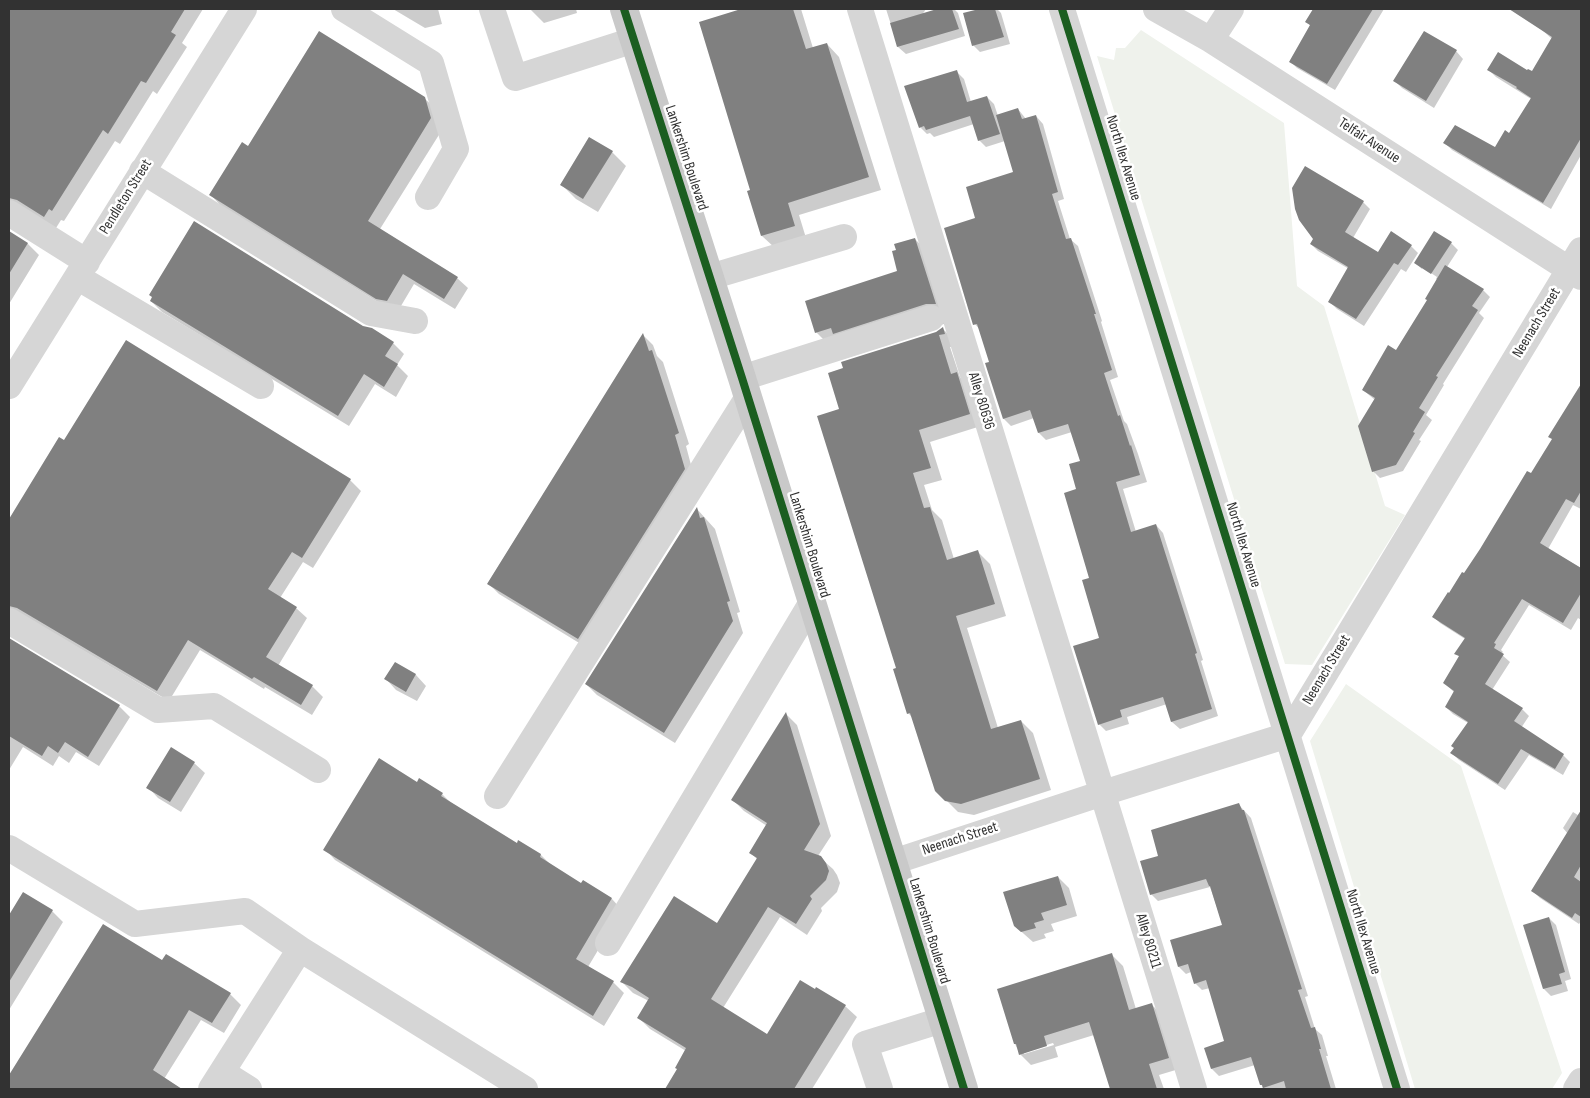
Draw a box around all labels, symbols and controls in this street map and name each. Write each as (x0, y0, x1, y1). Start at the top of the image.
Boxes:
street label: Lankershim Boulevard (661, 103, 711, 213)
street label: North Ilex Avenue (1102, 113, 1144, 203)
street label: Telfair Avenue (1335, 114, 1403, 168)
street label: Pendleton Street (96, 156, 156, 238)
street label: Neenach Street (1509, 285, 1565, 361)
street label: Alley 80636 (964, 370, 998, 432)
street label: Lankershim Boulevard (784, 490, 834, 600)
street label: North Ilex Avenue (1222, 500, 1264, 590)
street label: Neenach Street (1299, 632, 1355, 708)
street label: Neenach Street (920, 818, 1000, 860)
street label: Lankershim Boulevard (904, 876, 954, 986)
street label: North Ilex Avenue (1342, 887, 1384, 977)
street label: Alley 80211 (1131, 911, 1165, 971)

